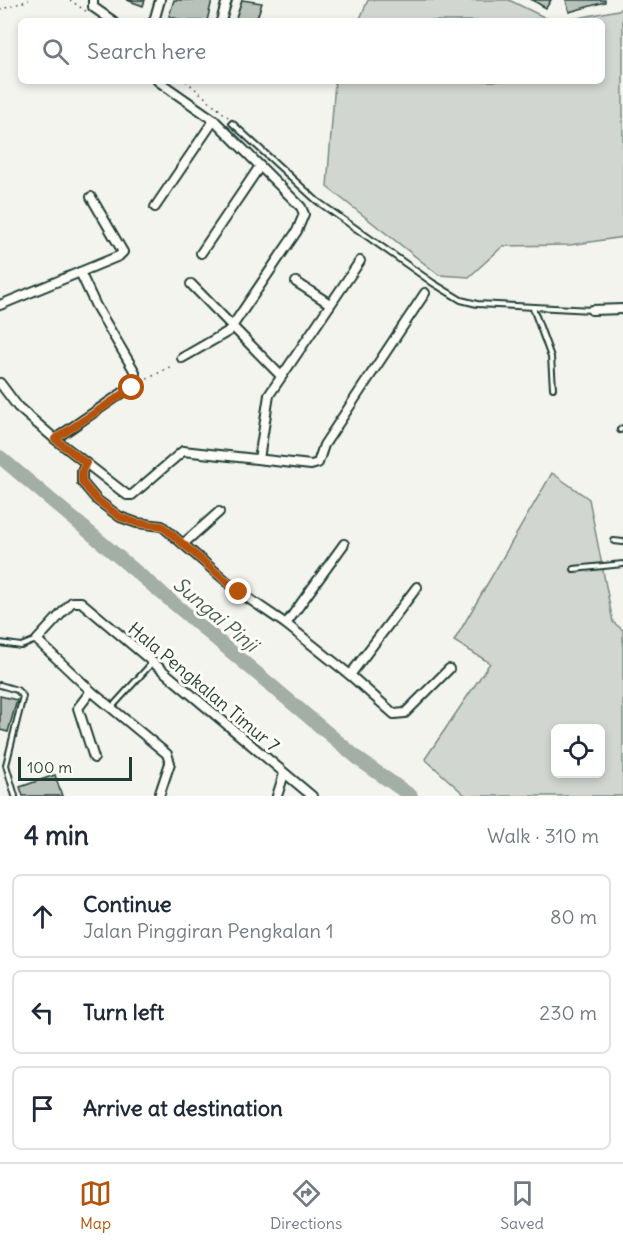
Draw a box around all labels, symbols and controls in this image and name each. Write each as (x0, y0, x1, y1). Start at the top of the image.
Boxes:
search box (18, 18, 605, 84)
icon: search (39, 35, 72, 68)
text: Search here (87, 37, 206, 65)
route start (118, 374, 144, 400)
water label: Sungai Pinji (168, 571, 265, 658)
route end (225, 578, 251, 604)
street label: Hala Pengkalan Timur 7 (124, 617, 285, 757)
map controls (551, 724, 605, 778)
button: locate (551, 724, 605, 778)
scale bar (18, 754, 132, 782)
text: 100 m (27, 757, 72, 777)
text: 4 min (24, 819, 89, 852)
text: Walk · 310 m (487, 823, 599, 848)
text: Continue (83, 890, 172, 918)
icon: ahead (26, 900, 59, 933)
text: 80 m (550, 904, 597, 929)
text: Jalan Pinggiran Pengkalan 1 (83, 918, 334, 943)
icon: left (26, 996, 59, 1029)
text: Turn left (83, 998, 164, 1026)
text: 230 m (539, 1000, 597, 1025)
icon: arrive (26, 1092, 59, 1125)
text: Arrive at destination (83, 1094, 283, 1122)
tab: Map (79, 1177, 112, 1233)
tab: Directions (270, 1177, 342, 1233)
tab: Saved (500, 1177, 544, 1233)

